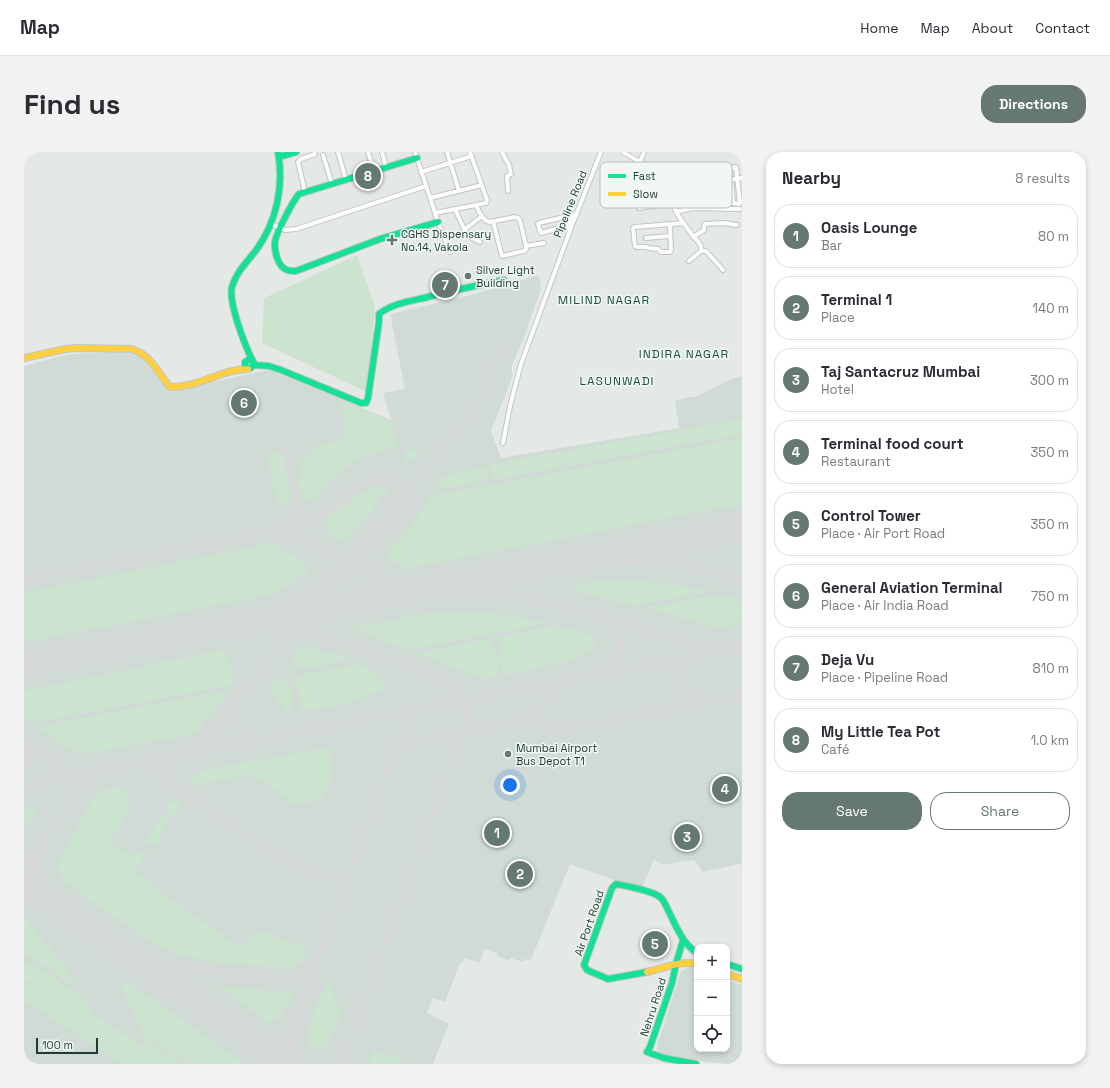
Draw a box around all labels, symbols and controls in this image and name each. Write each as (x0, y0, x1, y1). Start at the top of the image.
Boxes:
text: Map (20, 15, 60, 40)
text: Home (860, 19, 898, 37)
text: Map (920, 19, 950, 37)
text: About (972, 19, 1013, 37)
text: Contact (1035, 19, 1090, 37)
button: Directions (981, 85, 1086, 123)
text: Find us (24, 86, 121, 122)
pin: 8 (355, 161, 381, 191)
legend (600, 162, 732, 208)
text: Nearby (782, 167, 841, 189)
street label: Pipeline Road (550, 168, 590, 240)
text: Fast (633, 169, 656, 183)
text: 8 results (1015, 170, 1070, 187)
text: Slow (633, 187, 658, 201)
text: Oasis Lounge (821, 218, 917, 237)
place label: CGHS Dispensary No.14, Vakola (401, 227, 491, 254)
text: 1 (793, 228, 799, 245)
text: 80 m (1038, 228, 1069, 245)
marker: CGHS Dispensary No.14, Vakola (386, 234, 398, 246)
text: Bar (821, 237, 842, 254)
place label: Silver Light Building (476, 263, 535, 290)
pin: 7 (432, 270, 458, 300)
marker: Silver Light Building (463, 271, 473, 281)
text: Terminal 1 (821, 290, 892, 309)
district label: MILIND NAGAR (558, 292, 650, 308)
text: 2 (792, 300, 800, 317)
text: 140 m (1033, 300, 1069, 317)
text: Place (821, 309, 855, 326)
district label: INDIRA NAGAR (639, 346, 729, 362)
text: Taj Santacruz Mumbai (821, 362, 980, 381)
text: 3 (792, 372, 800, 389)
text: 300 m (1030, 372, 1069, 389)
district label: LASUNWADI (579, 373, 655, 389)
text: Hotel (821, 381, 854, 398)
pin: 6 (231, 388, 257, 418)
text: Terminal food court (821, 434, 964, 453)
text: 4 (792, 444, 800, 461)
text: 350 m (1031, 444, 1069, 461)
text: Restaurant (821, 453, 891, 470)
text: Control Tower (821, 506, 921, 525)
text: 5 (792, 516, 800, 533)
text: 350 m (1031, 516, 1069, 533)
text: Place · Air Port Road (821, 525, 945, 542)
text: General Aviation Terminal (821, 578, 1003, 597)
text: 6 (792, 588, 800, 605)
text: 750 m (1031, 588, 1069, 605)
text: Place · Air India Road (821, 597, 949, 614)
text: Deja Vu (821, 650, 874, 669)
text: 7 (792, 660, 800, 677)
text: 810 m (1033, 660, 1069, 677)
text: Place · Pipeline Road (821, 669, 948, 686)
text: My Little Tea Pot (821, 722, 940, 741)
text: 8 (792, 732, 800, 749)
text: 1.0 km (1031, 732, 1069, 749)
place label: Mumbai Airport Bus Depot T1 (516, 741, 597, 768)
text: Café (821, 741, 850, 758)
marker: Mumbai Airport Bus Depot T1 (503, 749, 513, 759)
pin: 4 (712, 774, 738, 804)
your location (500, 775, 520, 795)
button: Save (782, 792, 922, 830)
button: Share (930, 792, 1070, 830)
pin: 1 (484, 818, 510, 848)
pin: 3 (674, 822, 700, 852)
pin: 2 (507, 859, 533, 889)
street label: Air Port Road (571, 888, 607, 958)
pin: 5 (642, 929, 668, 959)
map controls (694, 944, 730, 1052)
button: + (694, 944, 730, 980)
street label: Nehru Road (637, 976, 669, 1038)
button: − (694, 980, 730, 1016)
button: locate (694, 1016, 730, 1052)
scale bar (36, 1036, 98, 1055)
text: 100 m (42, 1038, 73, 1052)

